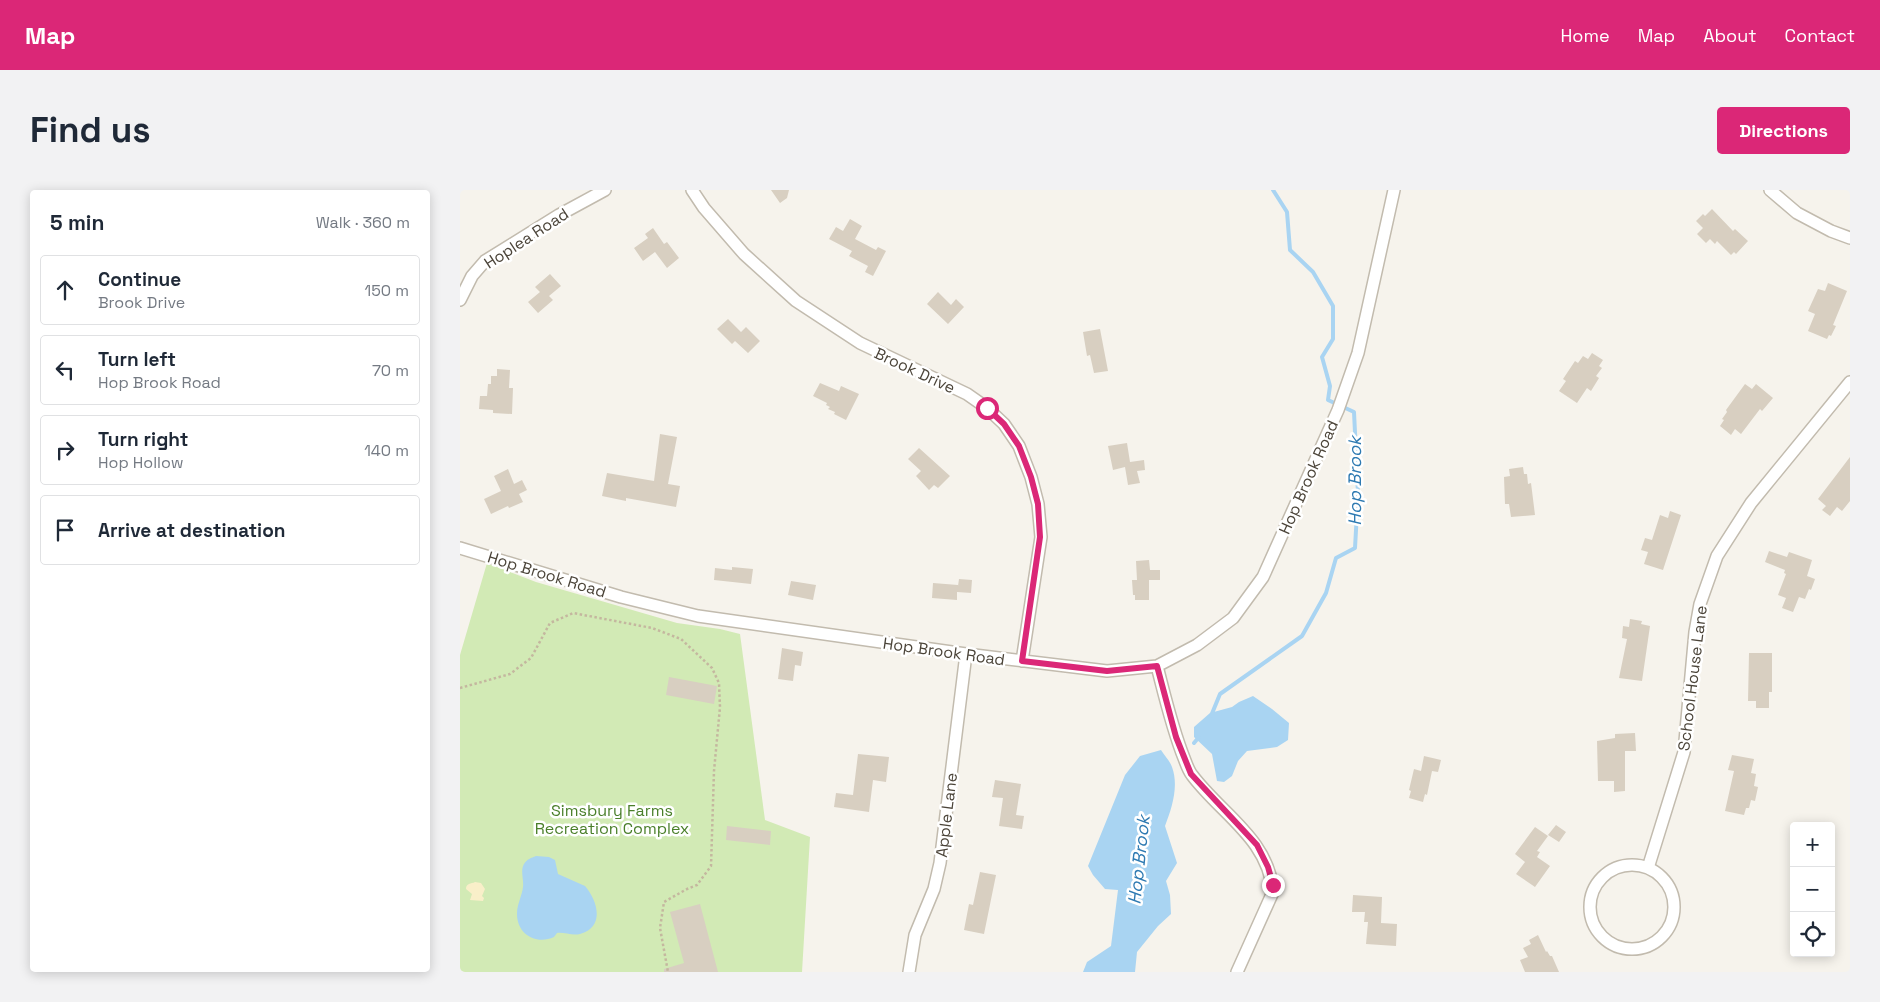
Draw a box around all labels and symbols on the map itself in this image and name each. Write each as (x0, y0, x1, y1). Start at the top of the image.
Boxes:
street label: Hoplea Road (480, 203, 573, 274)
street label: Brook Drive (871, 343, 959, 398)
route start (976, 397, 999, 420)
street label: Hop Brook Road (1274, 417, 1343, 538)
water label: Hop Brook (1343, 434, 1366, 526)
street label: Hop Brook Road (485, 546, 609, 602)
street label: School House Lane (1673, 604, 1712, 752)
street label: Hop Brook Road (882, 633, 1006, 670)
street label: Apple Lane (931, 771, 962, 859)
park label: Simsbury Farms Recreation Complex (535, 800, 689, 839)
water label: Hop Brook (1122, 812, 1155, 906)
route end (1262, 874, 1285, 897)

